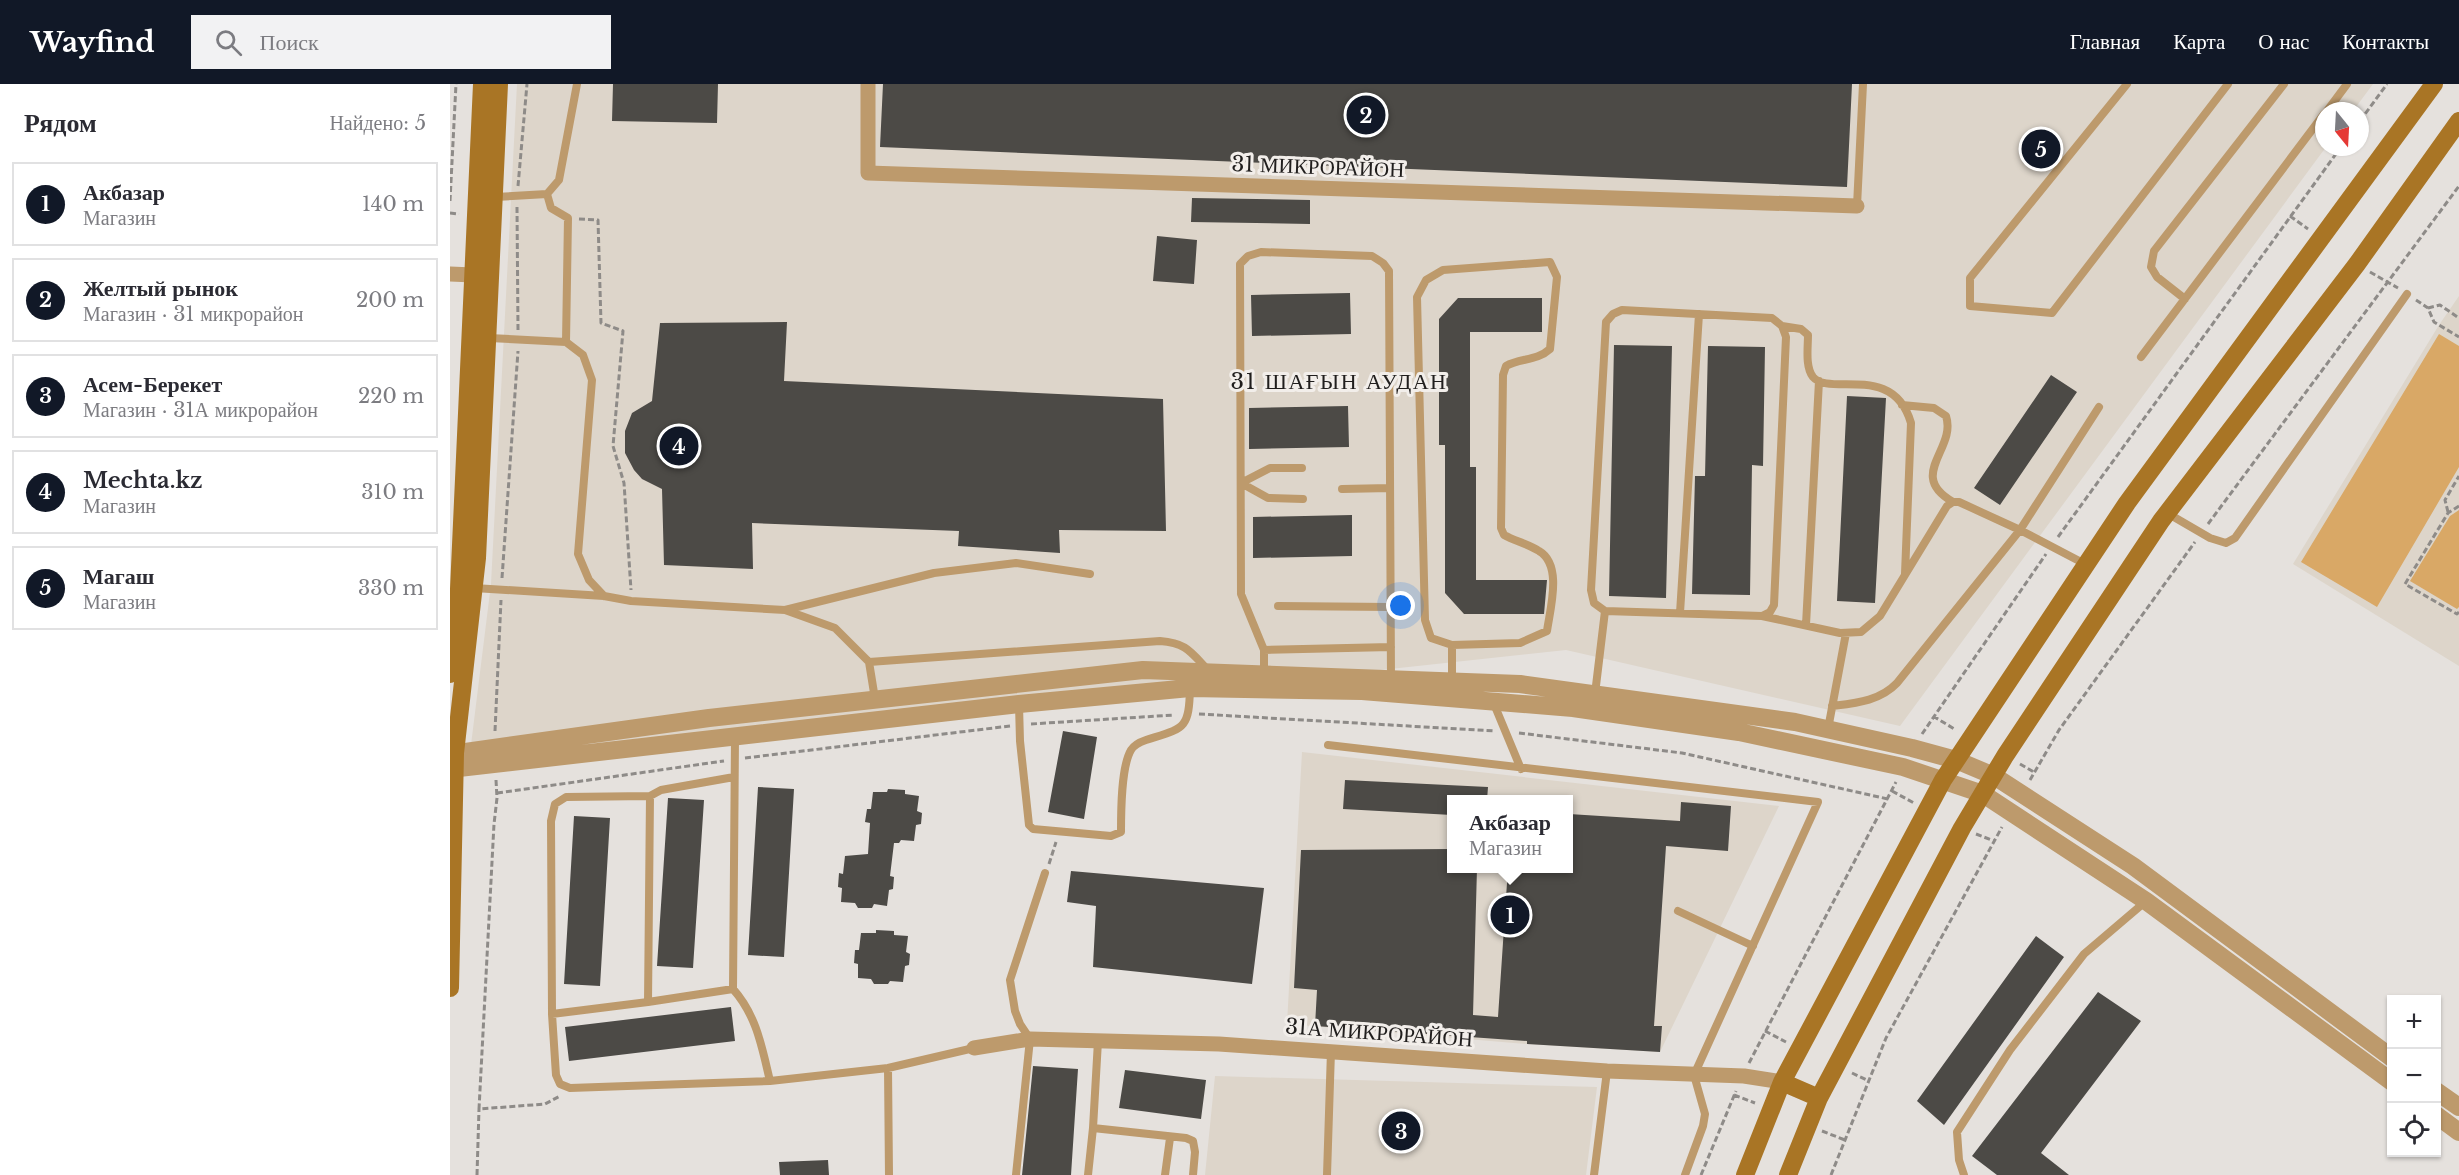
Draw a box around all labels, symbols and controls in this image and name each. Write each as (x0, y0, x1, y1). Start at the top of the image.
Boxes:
search box (191, 15, 611, 69)
text: Wayfind (30, 25, 155, 60)
icon: search (212, 26, 245, 59)
text: Поиск (260, 29, 319, 56)
text: Главная (2070, 29, 2140, 55)
text: Карта (2173, 29, 2225, 55)
text: О нас (2258, 29, 2309, 55)
text: Контакты (2342, 29, 2429, 55)
pin: 2 (1346, 93, 1386, 138)
north arrow (2315, 102, 2369, 156)
text: Рядом (24, 107, 97, 139)
text: Найдено: 5 (329, 111, 426, 135)
pin: 5 (2022, 126, 2060, 172)
street label: 31 МИКРОРАЙОН (1231, 151, 1405, 183)
text: Акбазар (83, 179, 165, 206)
text: 1 (41, 192, 50, 216)
text: 140 m (362, 192, 424, 216)
text: Магазин (83, 206, 156, 230)
text: Желтый рынок (83, 275, 238, 302)
text: 2 (39, 288, 52, 312)
text: 200 m (356, 288, 424, 312)
text: Магазин · 31 микрорайон (83, 302, 304, 326)
district label: 31 ШАҒЫН АУДАН (1231, 368, 1447, 395)
text: Асем-Берекет (83, 371, 222, 398)
text: 3 (39, 384, 52, 408)
text: 220 m (358, 384, 424, 408)
text: Магазин · 31А микрорайон (83, 398, 318, 422)
pin: 4 (660, 424, 698, 469)
text: Mechta.kz (83, 467, 203, 494)
text: 4 (39, 480, 52, 504)
text: 310 m (361, 480, 424, 504)
text: Магазин (83, 494, 156, 518)
text: Магаш (83, 563, 154, 590)
text: 5 (40, 576, 51, 600)
text: 330 m (358, 576, 424, 600)
text: Магазин (83, 590, 156, 614)
your location (1386, 591, 1415, 620)
popup (1447, 795, 1573, 873)
text: Акбазар (1469, 809, 1551, 836)
text: Магазин (1469, 836, 1542, 860)
pin: 1 (1490, 892, 1530, 938)
map controls (2387, 995, 2441, 1157)
button: + (2387, 995, 2441, 1049)
street label: 31А МИКРОРАЙОН (1284, 1013, 1474, 1053)
button: − (2387, 1049, 2441, 1103)
button: locate (2387, 1103, 2441, 1157)
pin: 3 (1382, 1108, 1420, 1154)

